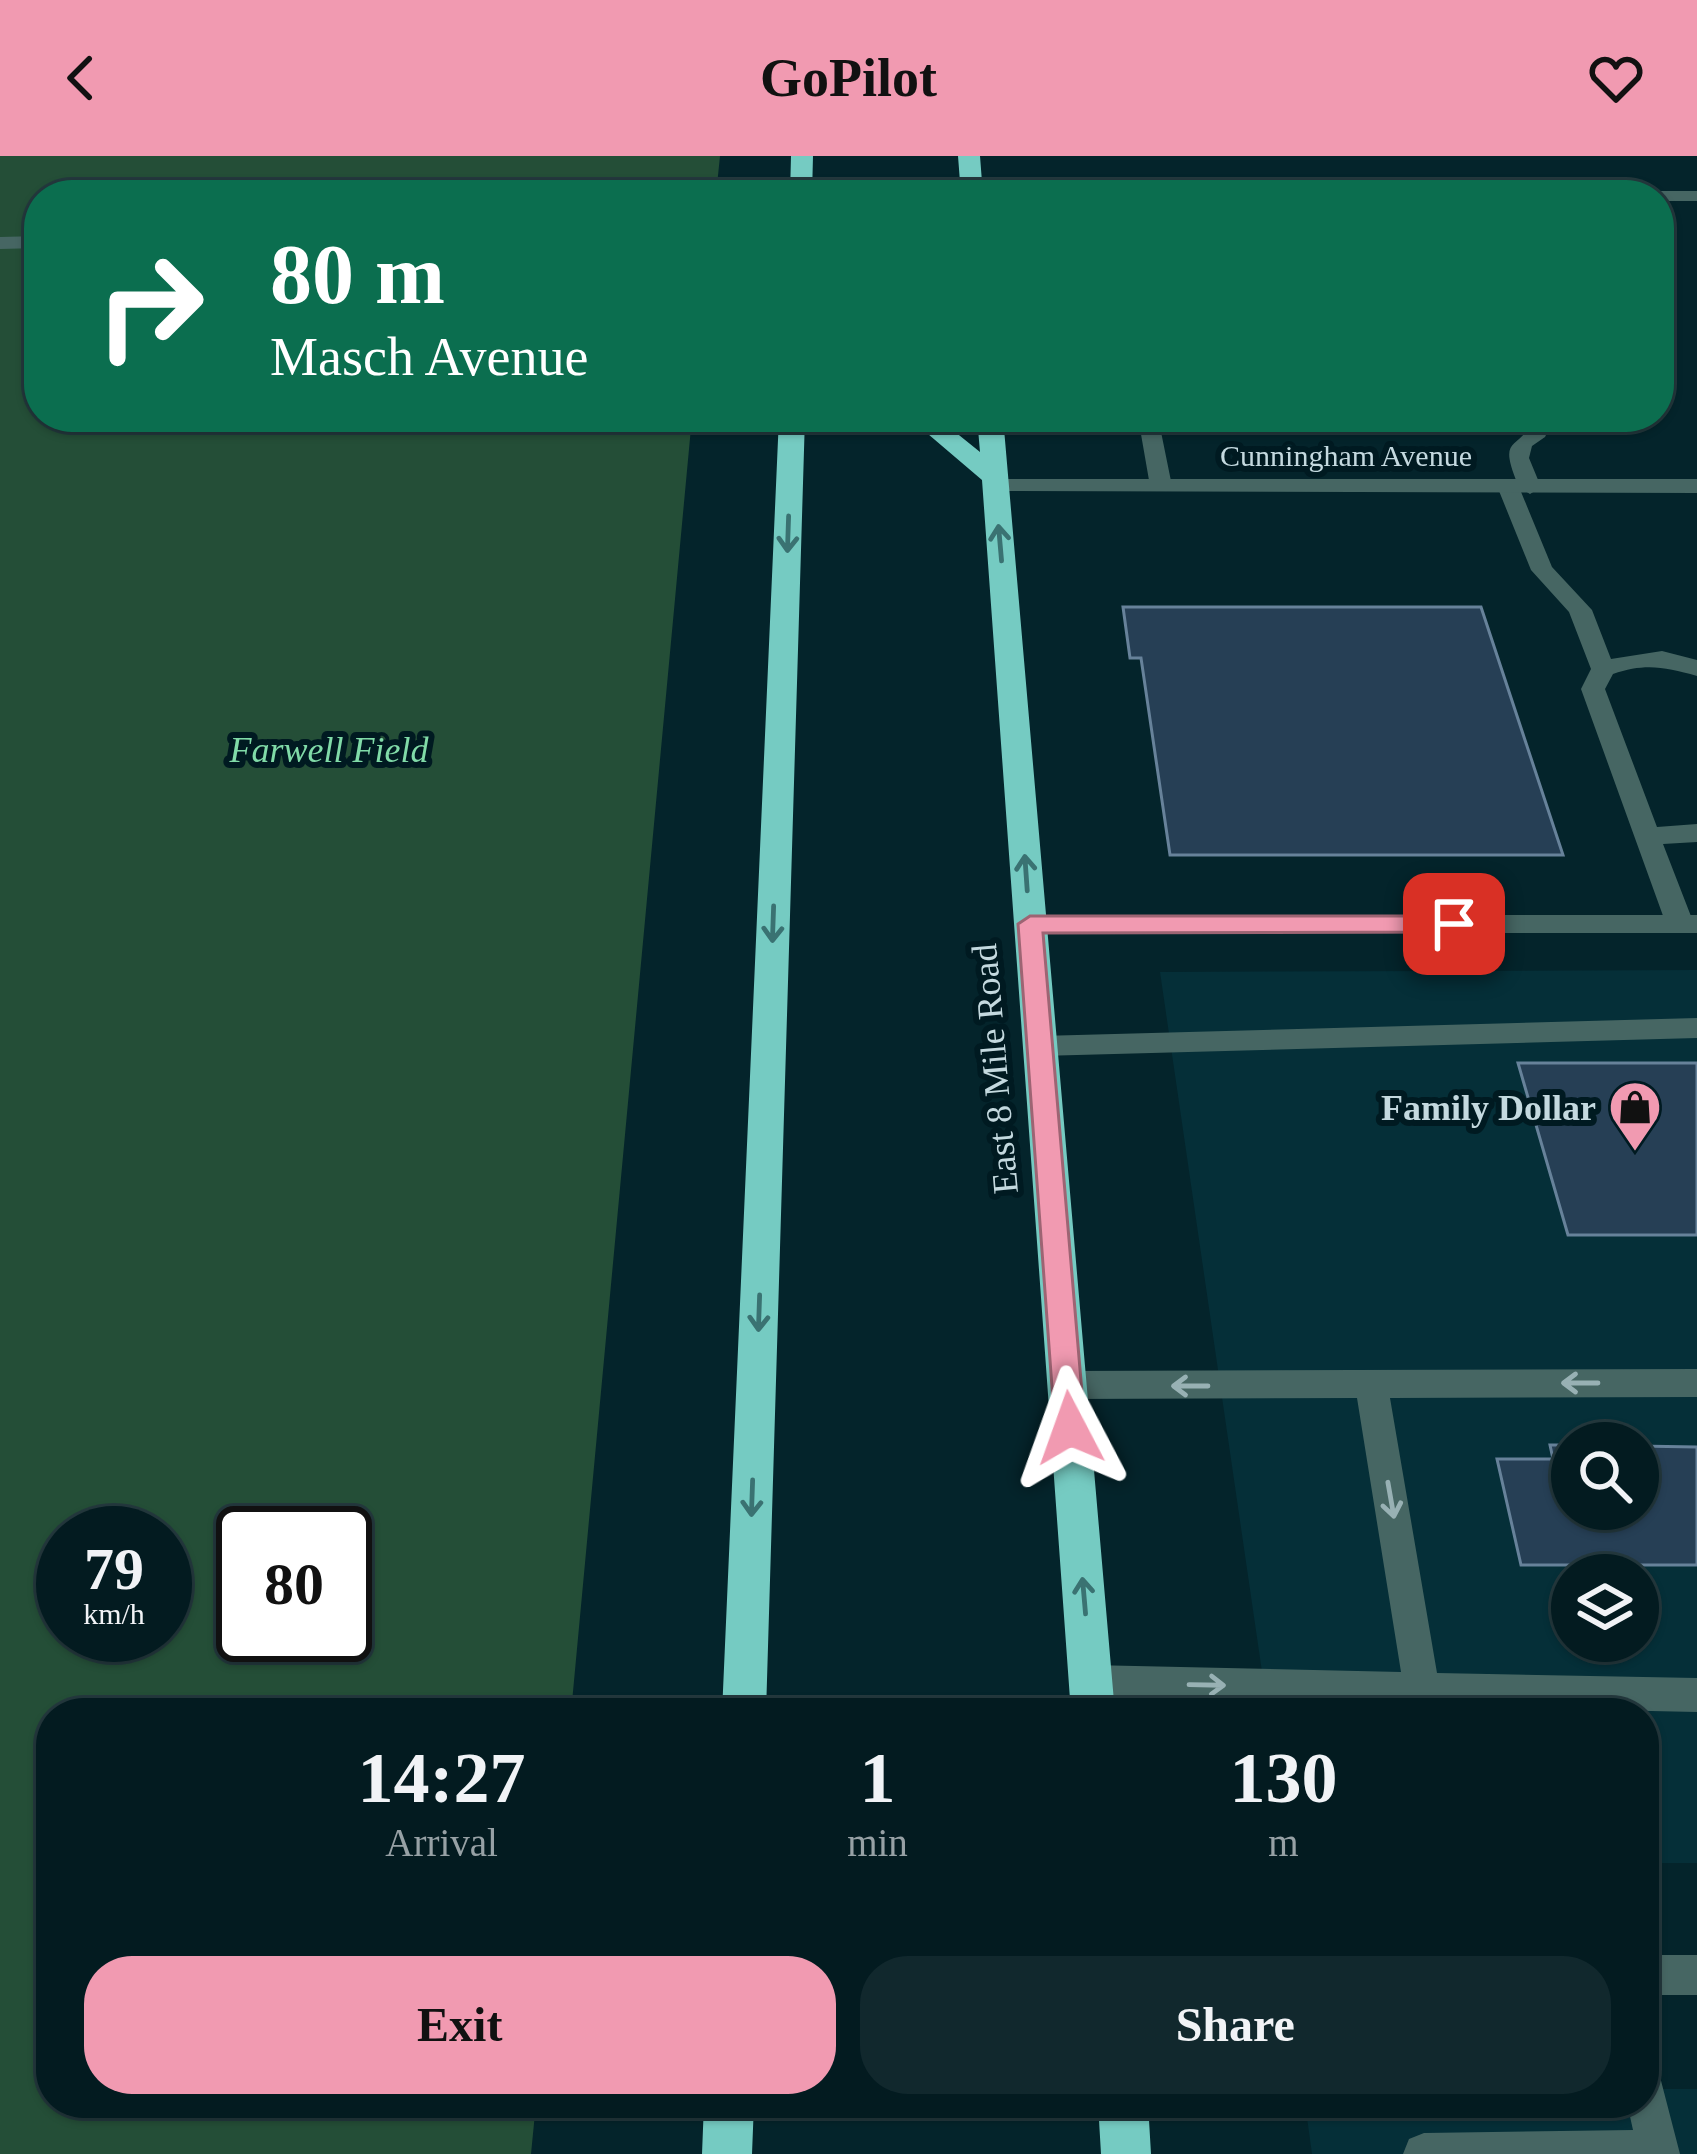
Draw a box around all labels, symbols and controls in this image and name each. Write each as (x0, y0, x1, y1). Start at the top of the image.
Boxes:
icon: back (48, 45, 114, 111)
icon: heart (1583, 45, 1649, 111)
text: GoPilot (760, 48, 937, 108)
icon: right (72, 228, 228, 384)
text: 80 m (270, 228, 445, 321)
text: Masch Avenue (270, 327, 588, 387)
street label: Cunningham Avenue (1220, 439, 1472, 472)
one-way arrow (776, 514, 799, 553)
one-way arrow (989, 524, 1012, 563)
park label: Farwell Field (229, 730, 429, 770)
one-way arrow (1014, 854, 1037, 893)
pin (1403, 873, 1505, 975)
icon: arrive (1421, 891, 1487, 957)
one-way arrow (762, 904, 785, 943)
street label: East 8 Mile Road (964, 942, 1026, 1196)
shop icon: Family Dollar (1607, 1079, 1663, 1153)
place label: Family Dollar (1381, 1088, 1596, 1128)
one-way arrow (747, 1293, 770, 1332)
position arrow (1007, 1365, 1133, 1491)
one-way arrow (1561, 1372, 1600, 1394)
one-way arrow (1171, 1375, 1210, 1397)
map controls (1551, 1422, 1659, 1662)
button: search (1551, 1422, 1659, 1530)
one-way arrow (740, 1478, 763, 1517)
one-way arrow (1380, 1480, 1403, 1519)
speed limit sign: 80 (216, 1506, 372, 1662)
text: 79 (84, 1536, 144, 1602)
button: layers (1551, 1554, 1659, 1662)
one-way arrow (1072, 1577, 1095, 1616)
text: km/h (83, 1597, 145, 1630)
one-way arrow (1187, 1673, 1226, 1696)
text: 14:27 (358, 1738, 526, 1818)
text: 1 (859, 1738, 895, 1818)
text: 130 (1229, 1738, 1337, 1818)
text: Arrival (385, 1821, 498, 1864)
text: min (847, 1821, 908, 1864)
text: m (1268, 1821, 1299, 1864)
button: Exit (84, 1956, 836, 2094)
button: Share (860, 1956, 1611, 2094)

